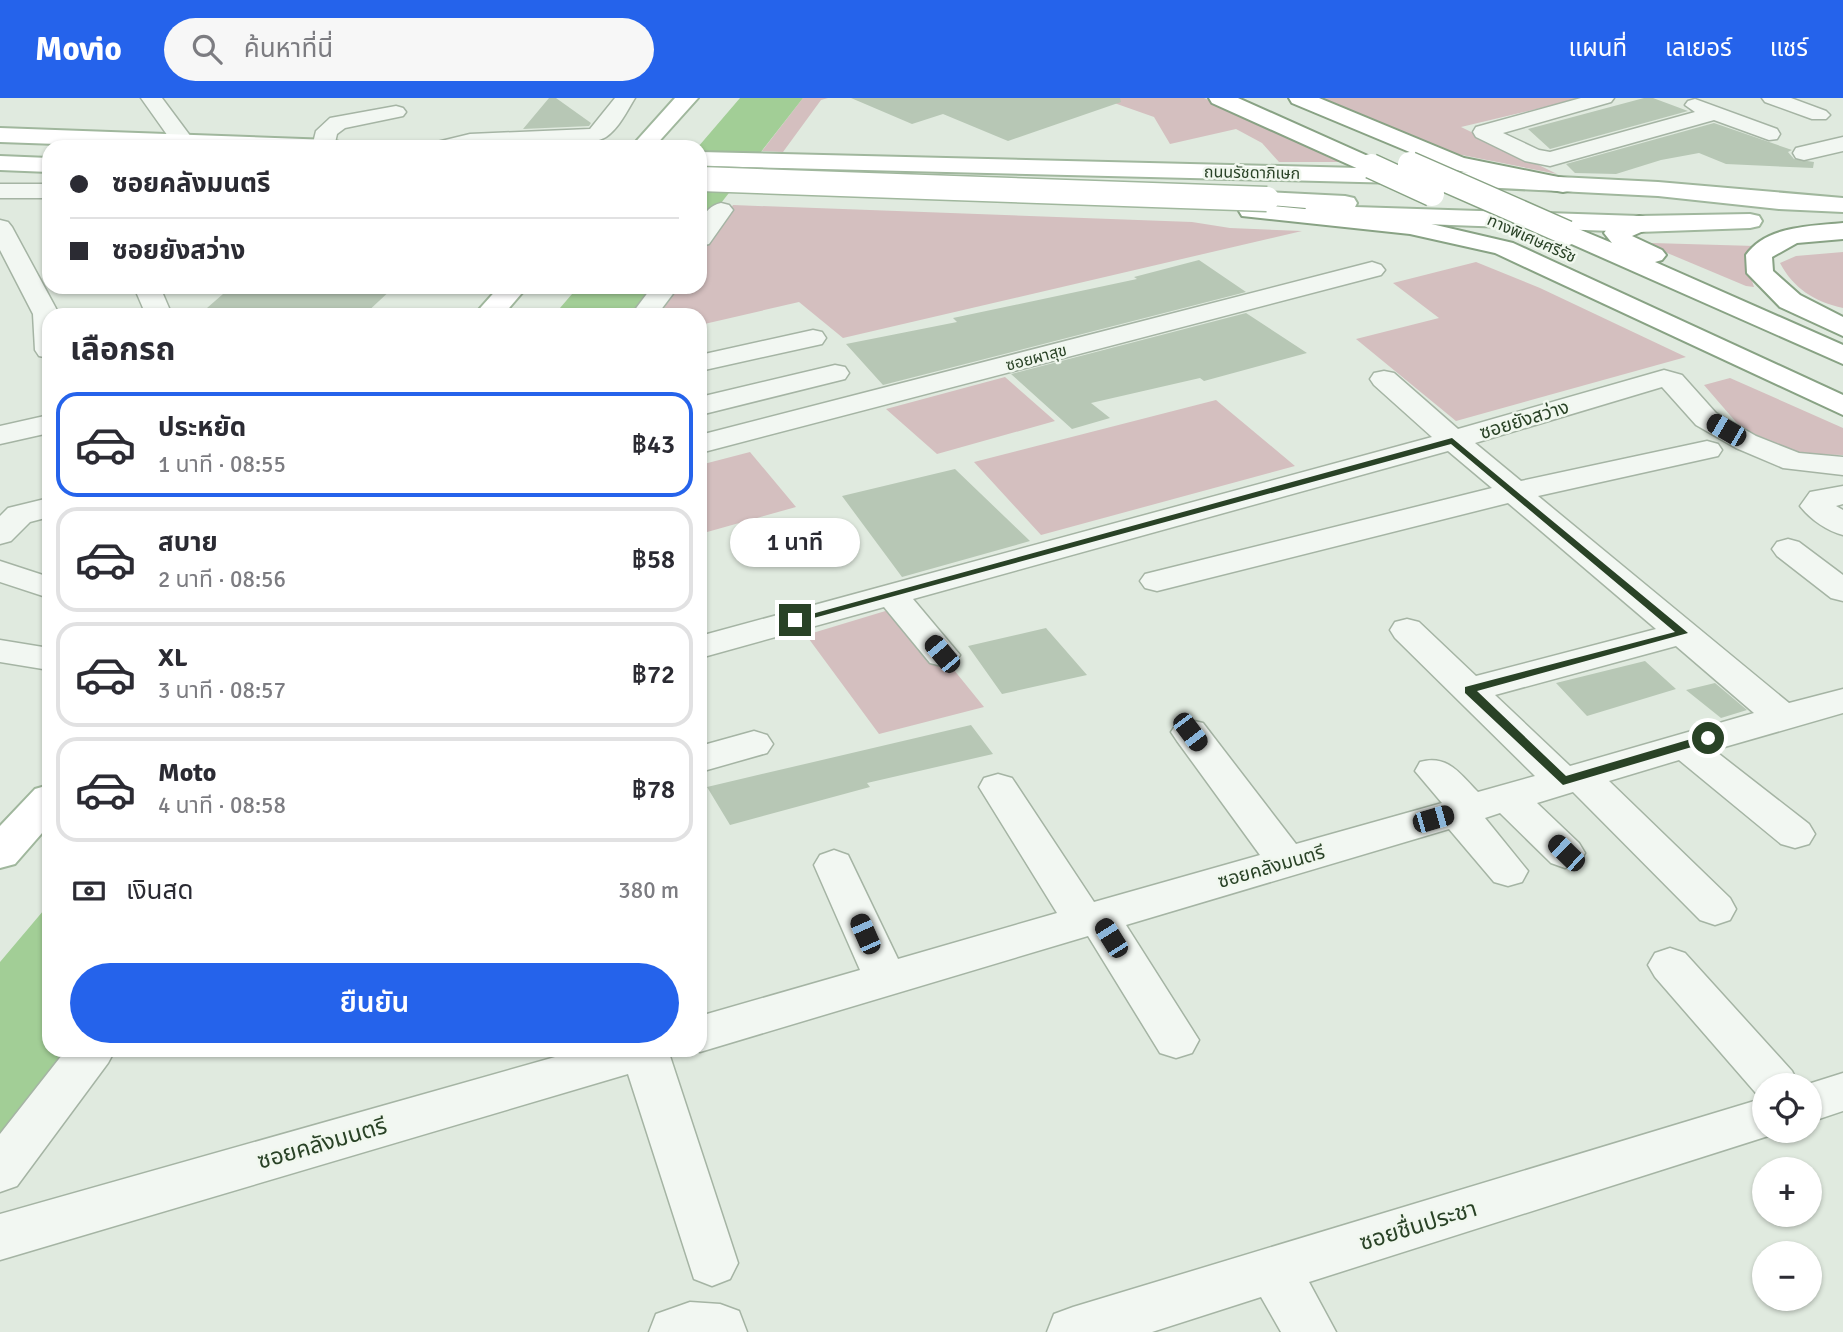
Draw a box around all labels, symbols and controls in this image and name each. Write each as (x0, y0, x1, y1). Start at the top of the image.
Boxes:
search box (164, 18, 654, 81)
text: Movio (35, 29, 122, 70)
icon: search (188, 30, 226, 68)
text: ค้นหาที่นี่ (244, 33, 333, 65)
text: แผนที่ (1569, 33, 1627, 63)
text: เลเยอร์ (1665, 33, 1732, 63)
text: แชร์ (1770, 33, 1808, 63)
street label: ถนนรัชดาภิเษก (1204, 162, 1300, 184)
text: ซอยคลังมนตรี (112, 168, 271, 200)
street label: ทางพิเศษศรีรัช (1484, 210, 1579, 267)
text: ซอยยังสว่าง (112, 235, 245, 267)
text: เลือกรถ (70, 330, 175, 369)
street label: ซอยผาสุข (1004, 340, 1069, 376)
street label: ซอยยังสว่าง (1477, 395, 1572, 445)
car (1703, 410, 1750, 450)
text: ประหยัด (158, 412, 246, 444)
icon: car (74, 413, 137, 476)
text: ฿43 (632, 429, 675, 461)
text: 1 นาที · 08:55 (158, 450, 286, 479)
callout: 1 นาที (730, 518, 860, 568)
text: สบาย (158, 527, 218, 559)
icon: car (74, 528, 137, 591)
text: 1 นาที (767, 528, 823, 557)
text: ฿58 (632, 544, 675, 576)
text: 2 นาที · 08:56 (158, 565, 286, 594)
route end (779, 604, 811, 636)
car (921, 631, 964, 677)
text: XL (158, 642, 188, 674)
icon: car (74, 643, 137, 706)
text: ฿72 (632, 659, 675, 691)
text: 3 นาที · 08:57 (158, 676, 286, 705)
car (1169, 709, 1212, 755)
route start (1692, 722, 1724, 754)
text: Moto (158, 757, 216, 789)
icon: car (74, 758, 137, 821)
text: ฿78 (632, 774, 675, 806)
text: 4 นาที · 08:58 (158, 791, 286, 820)
car (1410, 803, 1457, 835)
car (1544, 831, 1589, 875)
street label: ซอยคลังมนตรี (1215, 840, 1328, 894)
icon: cash (70, 872, 108, 910)
text: เงินสด (126, 875, 193, 907)
text: 380 m (618, 876, 679, 905)
car (847, 911, 884, 957)
car (1091, 915, 1132, 961)
button: ยืนยัน (70, 963, 679, 1043)
map controls (1752, 1073, 1822, 1311)
button: locate (1752, 1073, 1822, 1143)
street label: ซอยคลังมนตรี (254, 1111, 390, 1176)
button: + (1752, 1157, 1822, 1227)
street label: ซอยชื่นประชา (1355, 1192, 1480, 1257)
button: − (1752, 1241, 1822, 1311)

